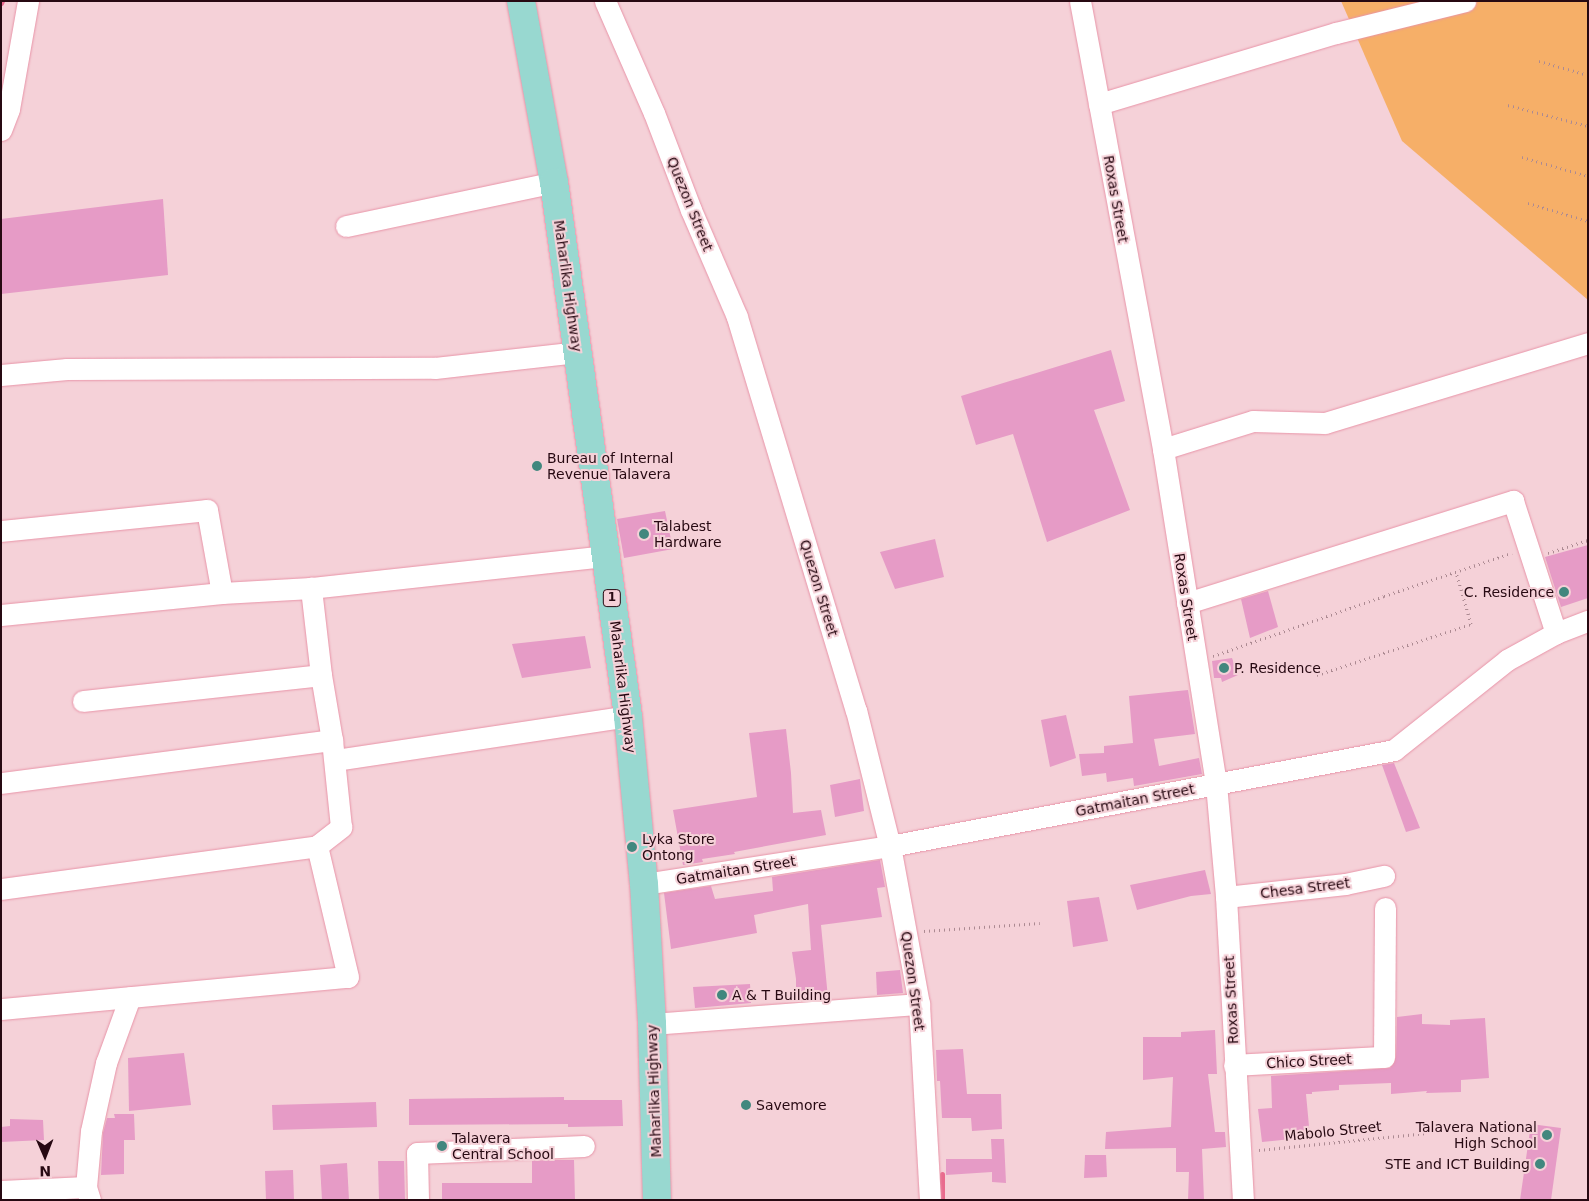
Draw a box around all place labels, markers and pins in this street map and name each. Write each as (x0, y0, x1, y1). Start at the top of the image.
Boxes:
place label: Bureau of Internal Revenue Talavera (547, 450, 673, 482)
marker: Bureau of Internal Revenue Talavera (531, 460, 543, 472)
place label: Talabest Hardware (654, 518, 722, 550)
marker: Talabest Hardware (638, 528, 650, 540)
place label: C. Residence (1464, 584, 1554, 600)
marker: C. Residence (1558, 586, 1570, 598)
place label: P. Residence (1234, 660, 1321, 676)
marker: P. Residence (1218, 662, 1230, 674)
place label: Lyka Store Ontong (642, 831, 715, 864)
marker: Lyka Store Ontong (626, 841, 638, 853)
place label: A & T Building (732, 987, 831, 1003)
marker: A & T Building (716, 989, 728, 1001)
place label: Savemore (756, 1097, 827, 1113)
marker: Savemore (740, 1099, 752, 1111)
place label: Talavera National High School (1416, 1119, 1537, 1152)
marker: Talavera National High School (1541, 1129, 1553, 1141)
place label: Talavera Central School (452, 1130, 554, 1162)
marker: Talavera Central School (436, 1140, 448, 1152)
place label: STE and ICT Building (1385, 1156, 1530, 1172)
marker: STE and ICT Building (1534, 1158, 1546, 1170)

